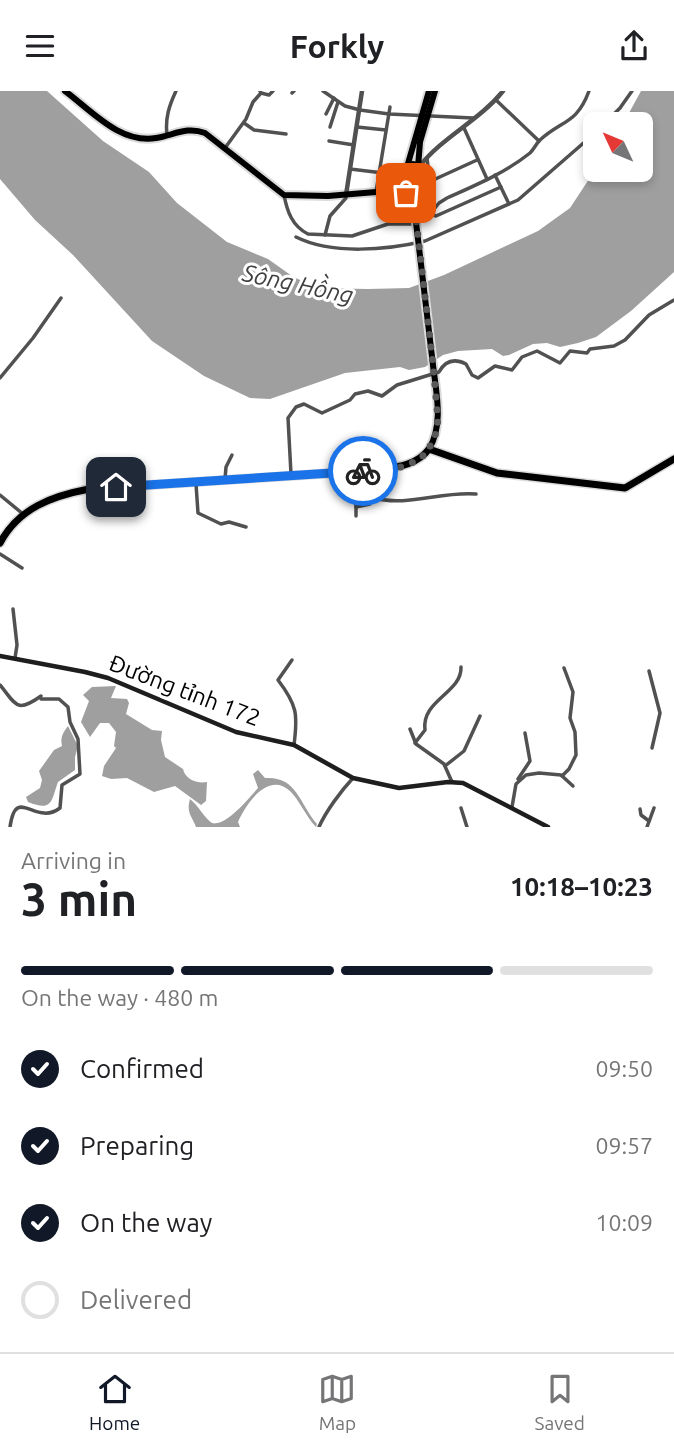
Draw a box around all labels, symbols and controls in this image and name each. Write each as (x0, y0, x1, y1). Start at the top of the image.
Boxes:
icon: menu (21, 27, 59, 65)
icon: share (615, 27, 653, 65)
text: Forkly (290, 28, 384, 64)
north arrow (583, 112, 653, 182)
map controls (583, 112, 653, 182)
pin (376, 163, 436, 223)
icon: bag (387, 174, 425, 212)
water label: Sông Hồng (239, 255, 357, 309)
courier (328, 436, 398, 506)
icon: bike (344, 452, 382, 490)
pin (86, 457, 146, 517)
icon: home (97, 468, 135, 506)
street label: Đường tỉnh 172 (106, 650, 264, 730)
text: Arriving in (21, 848, 126, 873)
text: 10:18–10:23 (510, 872, 653, 901)
text: 3 min (21, 873, 137, 925)
text: On the way · 480 m (21, 985, 218, 1010)
icon: check (21, 1050, 59, 1088)
text: Confirmed (80, 1054, 204, 1083)
text: 09:50 (595, 1056, 653, 1081)
icon: check (21, 1127, 59, 1165)
text: Preparing (80, 1131, 194, 1160)
text: 09:57 (595, 1133, 653, 1158)
icon: check (21, 1204, 59, 1242)
text: On the way (80, 1208, 212, 1237)
text: 10:09 (595, 1210, 653, 1235)
text: Delivered (80, 1285, 192, 1314)
tab: Home (89, 1370, 140, 1434)
tab: Map (318, 1370, 356, 1434)
tab: Saved (534, 1370, 585, 1434)

